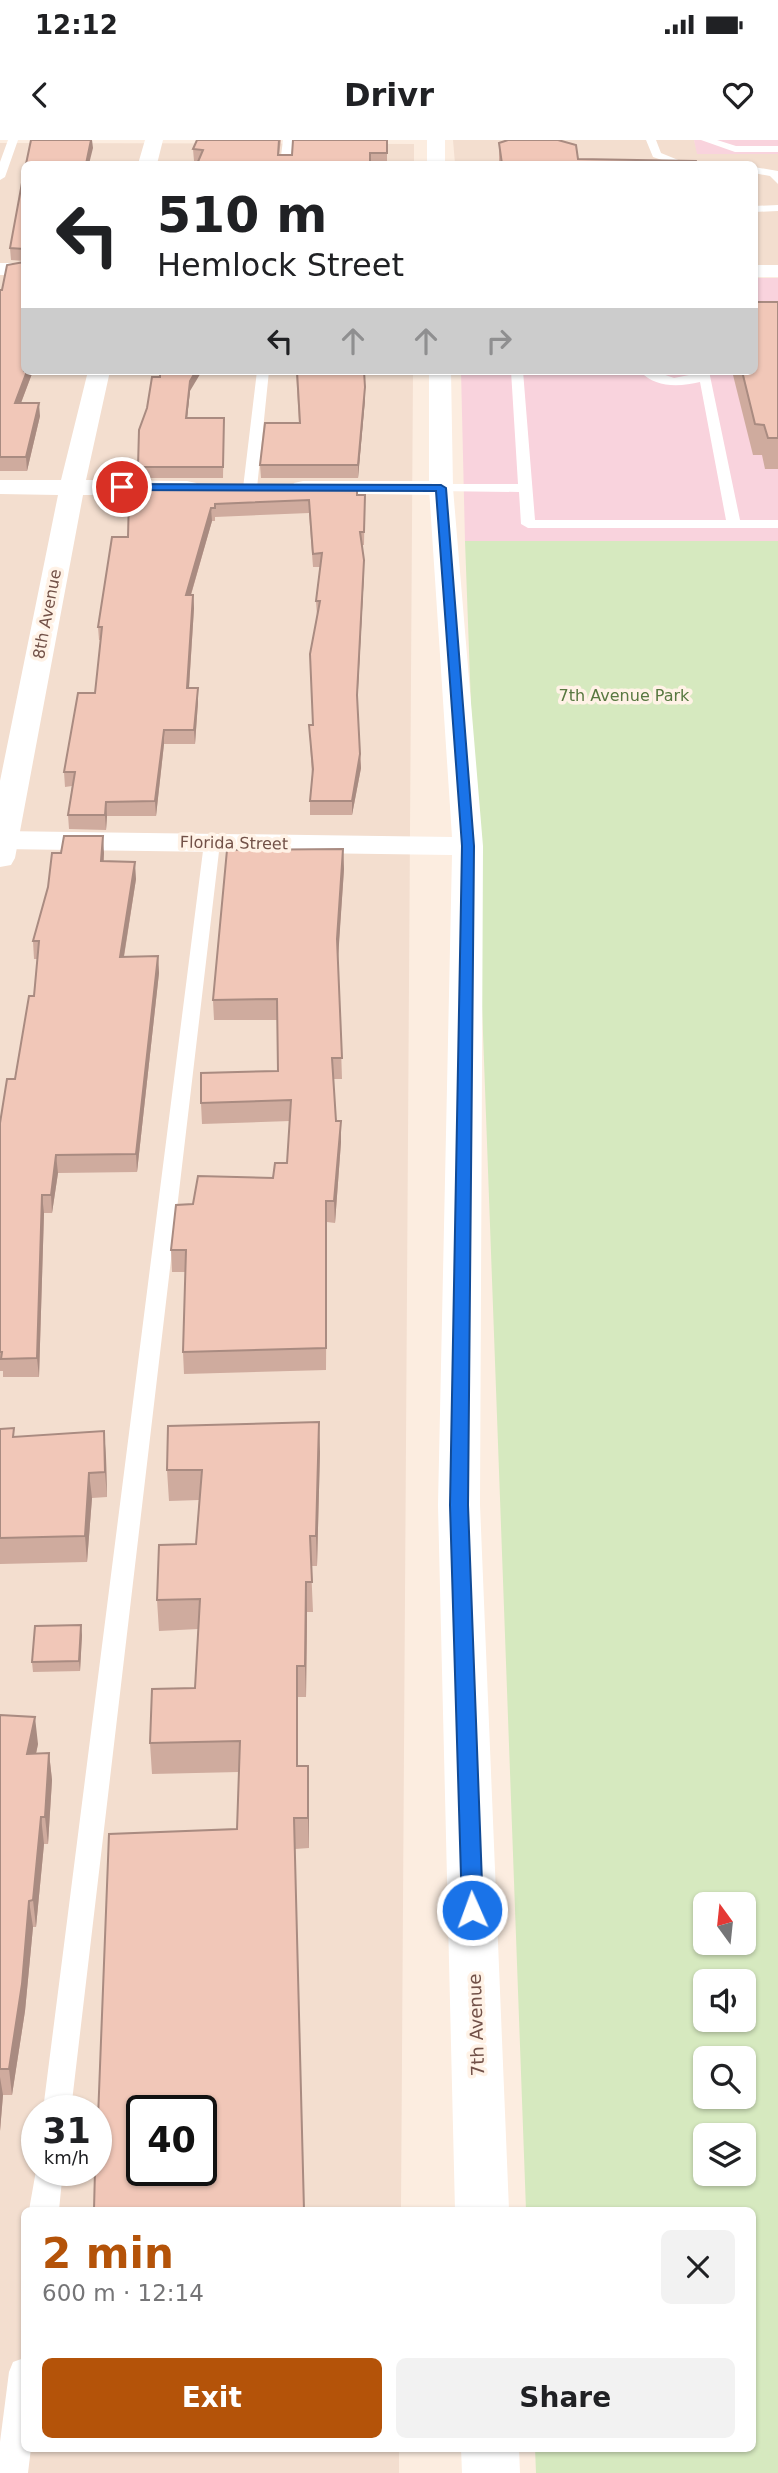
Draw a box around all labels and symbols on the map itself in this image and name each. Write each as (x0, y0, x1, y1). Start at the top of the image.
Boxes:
pin (92, 457, 152, 517)
street label: 8th Avenue (29, 567, 65, 661)
park label: 7th Avenue Park (559, 686, 690, 705)
street label: Florida Street (180, 833, 288, 853)
position arrow (435, 1873, 509, 1947)
north arrow (693, 1892, 756, 1955)
street label: 7th Avenue (464, 1973, 488, 2077)
speed limit sign: 40 (126, 2095, 217, 2186)

